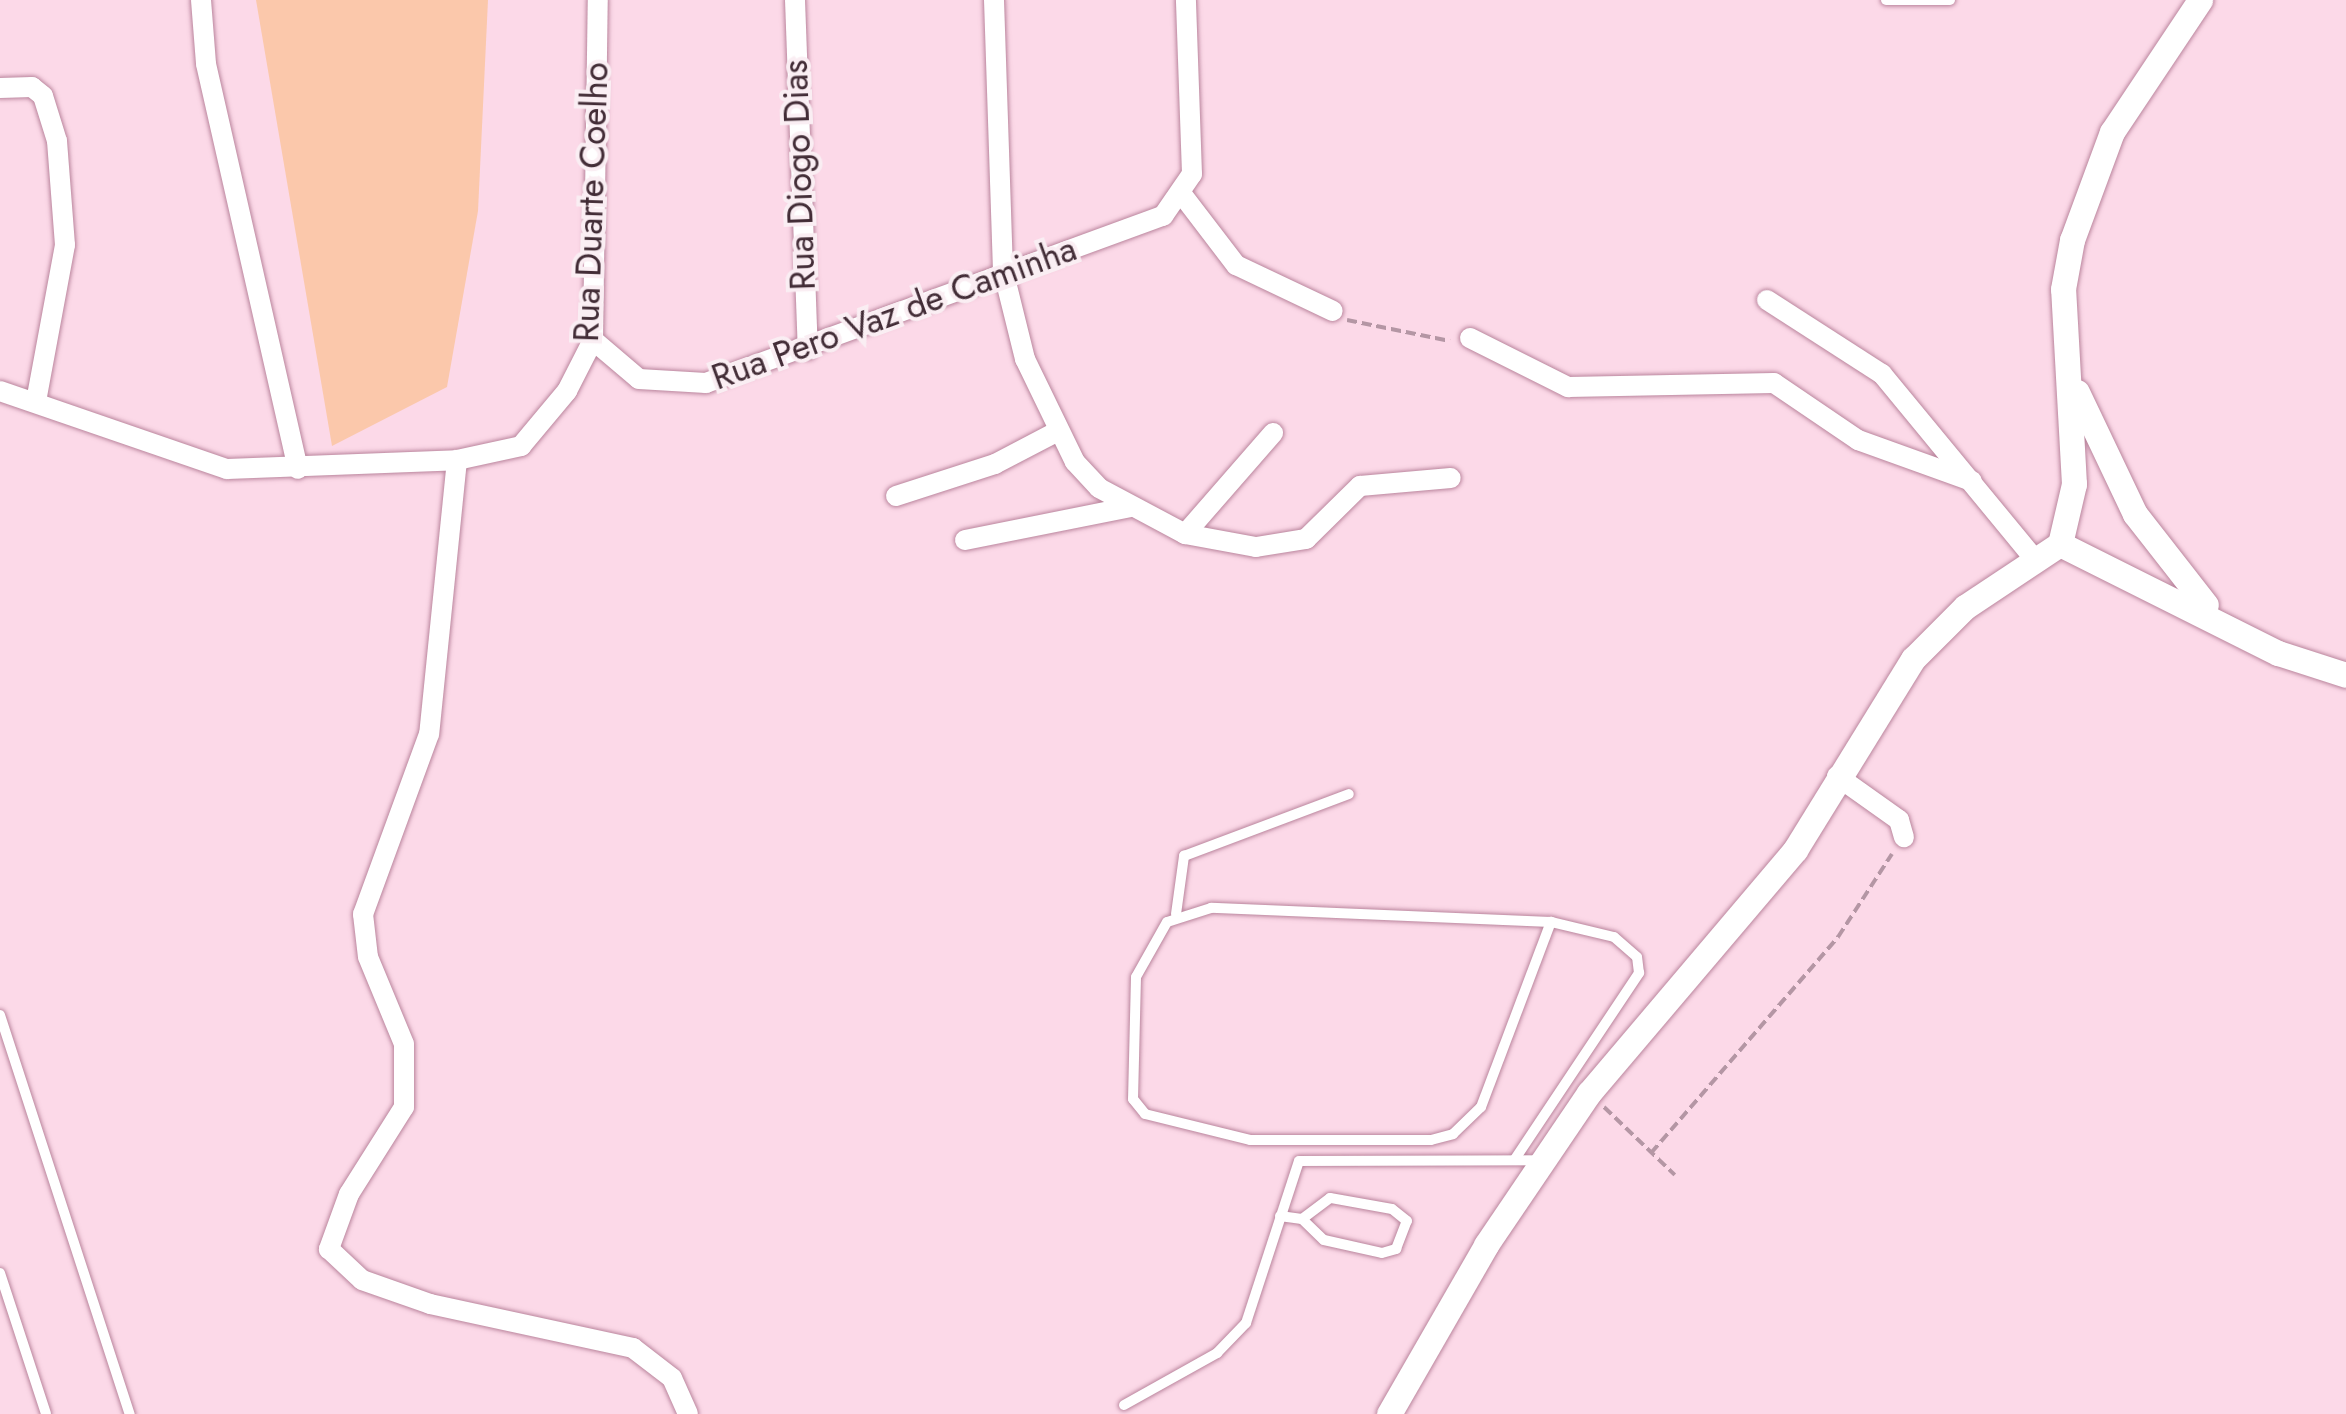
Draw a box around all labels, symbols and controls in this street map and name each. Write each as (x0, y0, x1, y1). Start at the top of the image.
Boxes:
street label: Rua Diogo Dias (774, 59, 824, 291)
street label: Rua Duarte Coelho (565, 61, 617, 343)
street label: Rua Pero Vaz de Caminha (706, 227, 1082, 399)

